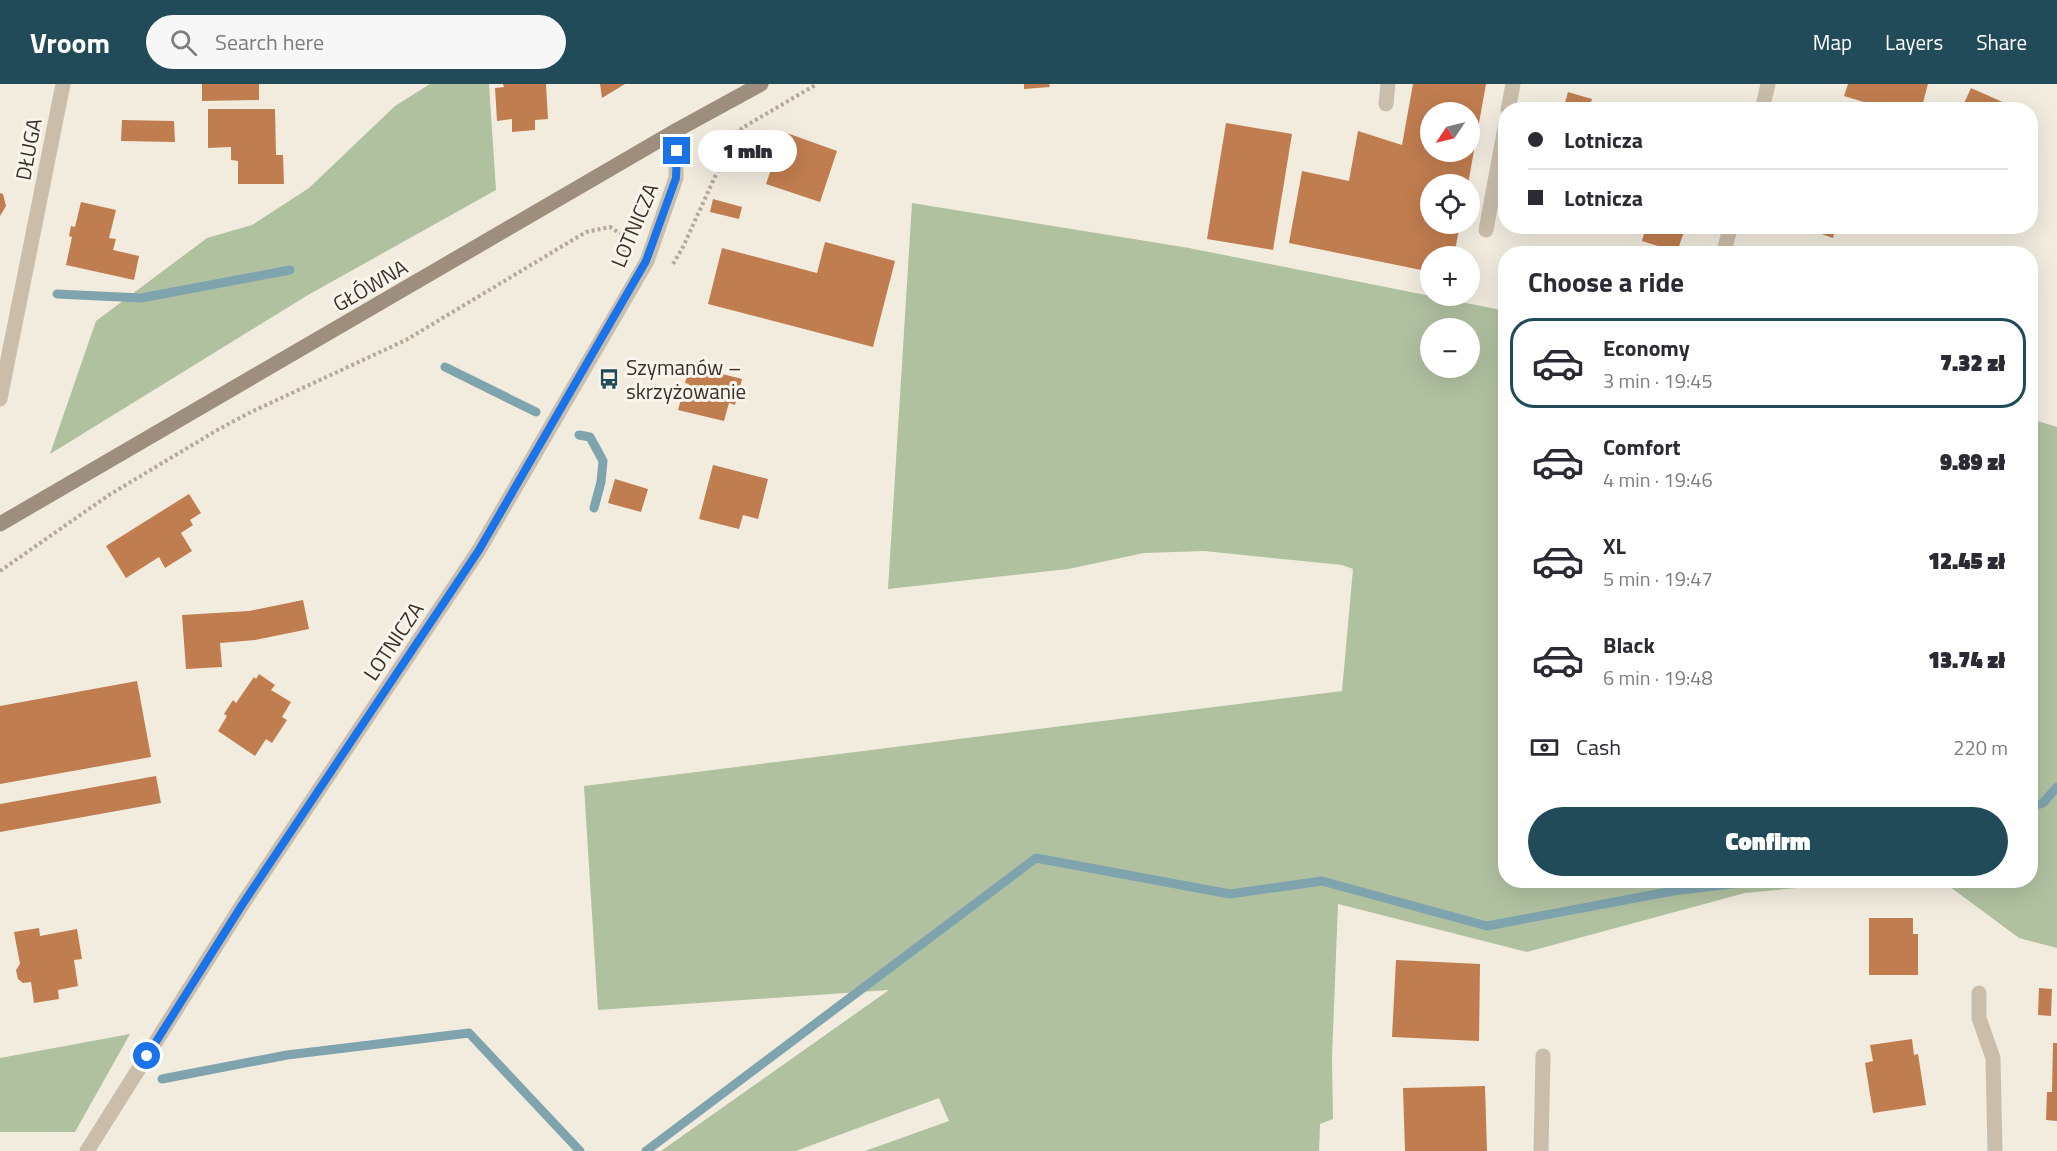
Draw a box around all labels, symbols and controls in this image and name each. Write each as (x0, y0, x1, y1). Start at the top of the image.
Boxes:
search box (146, 15, 566, 69)
text: Vroom (30, 21, 110, 64)
text: Search here (215, 25, 324, 59)
icon: search (167, 26, 200, 59)
text: Map (1813, 26, 1852, 58)
text: Layers (1885, 26, 1943, 58)
text: Share (1976, 26, 2027, 58)
north arrow (1420, 102, 1480, 162)
map controls (1420, 102, 1480, 378)
street label: DŁUGA (6, 115, 50, 183)
text: Lotnicza (1564, 123, 1643, 157)
callout: 1 min (698, 130, 797, 172)
text: 1 min (723, 135, 772, 166)
route end (663, 137, 690, 164)
button: locate (1420, 174, 1480, 234)
street label: LOTNICZA (602, 177, 666, 272)
text: Lotnicza (1564, 181, 1643, 215)
button: + (1420, 246, 1480, 306)
street label: GŁÓWNA (327, 250, 414, 319)
text: Choose a ride (1528, 261, 1684, 302)
button: − (1420, 318, 1480, 378)
text: Economy (1603, 331, 1690, 365)
icon: car (1531, 336, 1585, 390)
text: 7.32 zł (1940, 346, 2005, 380)
place label: Szymanów – skrzyżowanie (626, 351, 746, 407)
text: 3 min · 19:45 (1603, 365, 1713, 396)
bus stop icon: Szymanów – skrzyżowanie (597, 367, 621, 391)
text: Comfort (1603, 430, 1681, 464)
icon: car (1531, 435, 1585, 489)
text: 9.89 zł (1940, 445, 2005, 479)
text: 4 min · 19:46 (1603, 464, 1713, 495)
text: XL (1603, 529, 1626, 563)
icon: car (1531, 534, 1585, 588)
text: 12.45 zł (1928, 544, 2005, 578)
text: 5 min · 19:47 (1603, 563, 1713, 594)
street label: LOTNICZA (355, 595, 431, 687)
text: Black (1603, 628, 1655, 662)
icon: car (1531, 633, 1585, 687)
text: 13.74 zł (1928, 643, 2005, 677)
text: 6 min · 19:48 (1603, 662, 1713, 693)
text: Cash (1576, 730, 1621, 764)
icon: cash (1528, 731, 1561, 764)
text: 220 m (1953, 732, 2008, 763)
button: Confirm (1528, 807, 2008, 876)
route start (133, 1042, 160, 1069)

